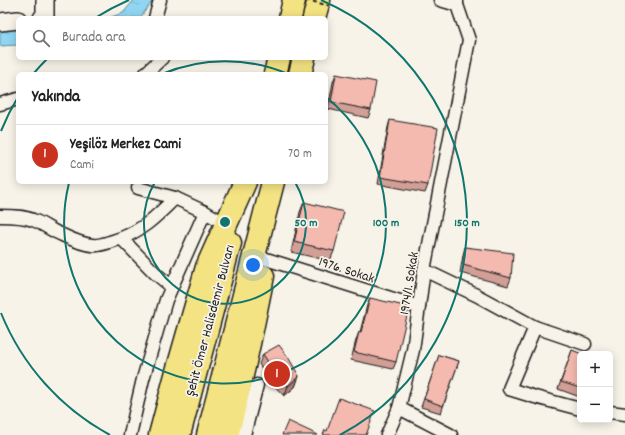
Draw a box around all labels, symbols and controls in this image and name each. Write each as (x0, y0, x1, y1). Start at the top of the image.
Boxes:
search box (16, 16, 328, 60)
icon: search (30, 27, 52, 49)
text: Burada ara (62, 27, 125, 49)
text: Yakında (32, 86, 80, 110)
text: Yeşilöz Merkez Cami (70, 134, 181, 156)
text: 1 (44, 145, 46, 164)
text: 70 m (288, 145, 312, 164)
text: Cami (70, 156, 94, 175)
centre of rings (218, 215, 232, 229)
text: 50 m (294, 215, 318, 232)
text: 100 m (373, 215, 399, 232)
text: 150 m (454, 215, 480, 232)
street label: Şehit Ömer Halisdemir Bulvarı (181, 243, 241, 398)
street label: 1974/1. Sokak (395, 250, 425, 316)
street label: 1976. Sokak (316, 252, 377, 289)
your location (243, 255, 263, 275)
map controls (577, 351, 613, 423)
button: + (577, 351, 613, 387)
pin: 1 (264, 359, 290, 389)
button: − (577, 387, 613, 423)

